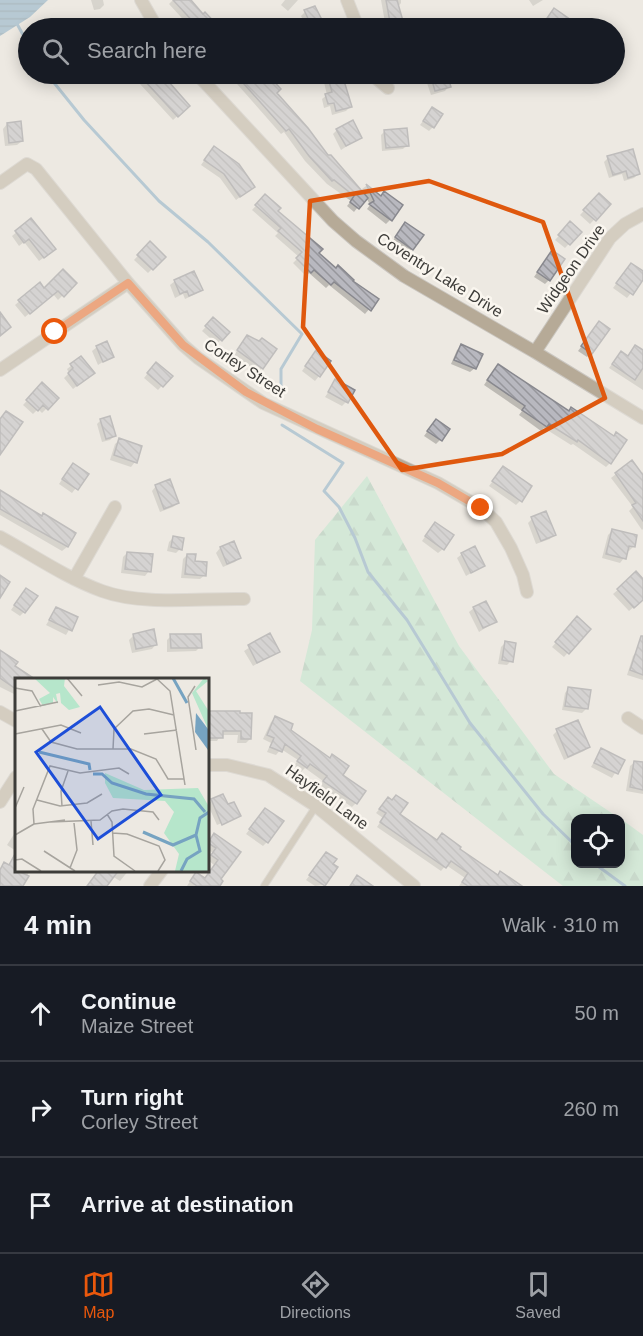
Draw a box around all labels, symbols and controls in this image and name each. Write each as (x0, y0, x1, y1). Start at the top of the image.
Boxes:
search box (18, 18, 625, 84)
icon: search (39, 35, 72, 68)
text: Search here (87, 38, 207, 63)
street label: Widgeon Drive (534, 221, 608, 317)
street label: Coventry Lake Drive (374, 229, 506, 321)
route start (41, 318, 67, 344)
street label: Corley Street (201, 335, 289, 401)
route end (467, 494, 493, 520)
inset map (15, 678, 208, 871)
street label: Hayfield Lane (282, 761, 372, 833)
map controls (571, 814, 625, 868)
button: locate (571, 814, 625, 868)
text: 4 min (24, 910, 92, 940)
text: Walk · 310 m (502, 914, 619, 936)
text: Continue (81, 989, 176, 1014)
icon: ahead (24, 997, 57, 1030)
text: 50 m (575, 1002, 619, 1024)
text: Maize Street (81, 1015, 193, 1037)
text: Turn right (81, 1085, 183, 1110)
icon: right (24, 1093, 57, 1126)
text: 260 m (563, 1098, 619, 1120)
text: Corley Street (81, 1111, 198, 1133)
icon: arrive (24, 1189, 57, 1222)
text: Arrive at destination (81, 1192, 294, 1217)
tab: Map (82, 1268, 115, 1322)
tab: Directions (280, 1268, 351, 1322)
tab: Saved (515, 1268, 561, 1322)

